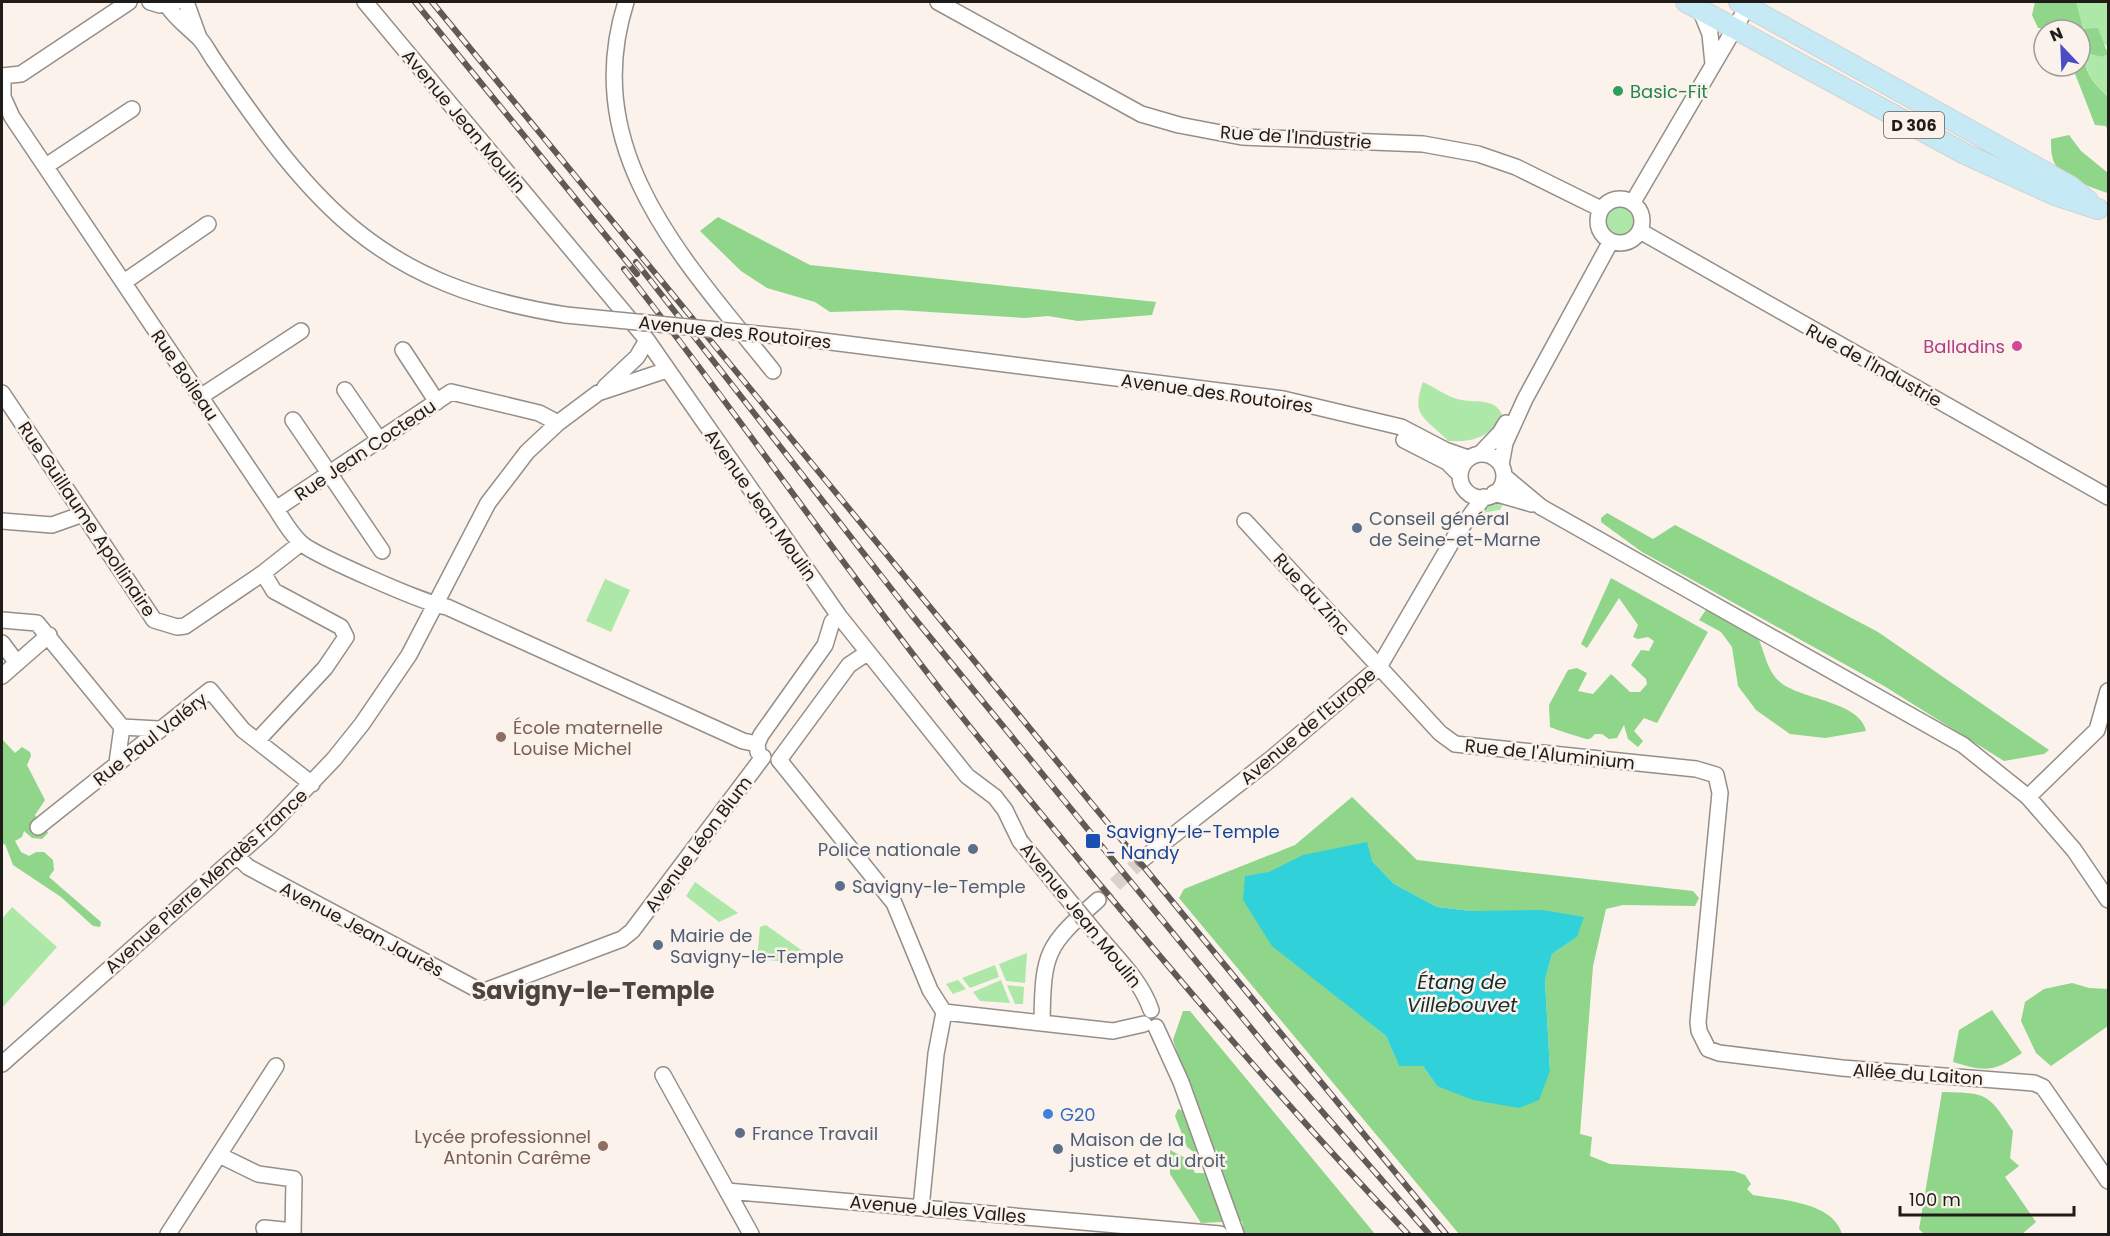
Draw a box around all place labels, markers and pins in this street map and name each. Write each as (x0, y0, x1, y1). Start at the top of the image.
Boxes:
place label: Basic-Fit (1630, 79, 1708, 104)
marker: Basic-Fit (1611, 84, 1625, 98)
place label: Balladins (1923, 334, 2005, 359)
marker: Balladins (2010, 339, 2024, 353)
place label: Conseil général de Seine-et-Marne (1369, 506, 1541, 552)
marker: Conseil général de Seine-et-Marne (1350, 521, 1364, 535)
place label: École maternelle Louise Michel (513, 715, 663, 761)
marker: École maternelle Louise Michel (494, 730, 508, 744)
place label: Savigny-le-Temple - Nandy (1106, 819, 1280, 865)
marker: Savigny-le-Temple - Nandy (1084, 832, 1102, 850)
place label: Police nationale (818, 837, 961, 862)
marker: Police nationale (966, 842, 980, 856)
place label: Savigny-le-Temple (852, 874, 1026, 899)
marker: Savigny-le-Temple (833, 879, 847, 893)
place label: Mairie de Savigny-le-Temple (670, 923, 844, 969)
marker: Mairie de Savigny-le-Temple (651, 938, 665, 952)
place label: G20 (1060, 1102, 1096, 1127)
marker: G20 (1041, 1107, 1055, 1121)
place label: France Travail (752, 1121, 878, 1146)
place label: Lycée professionnel Antonin Carême (414, 1124, 591, 1170)
marker: France Travail (733, 1126, 747, 1140)
place label: Maison de la justice et du droit (1069, 1127, 1226, 1173)
marker: Lycée professionnel Antonin Carême (596, 1139, 610, 1153)
marker: Maison de la justice et du droit (1051, 1142, 1065, 1156)

